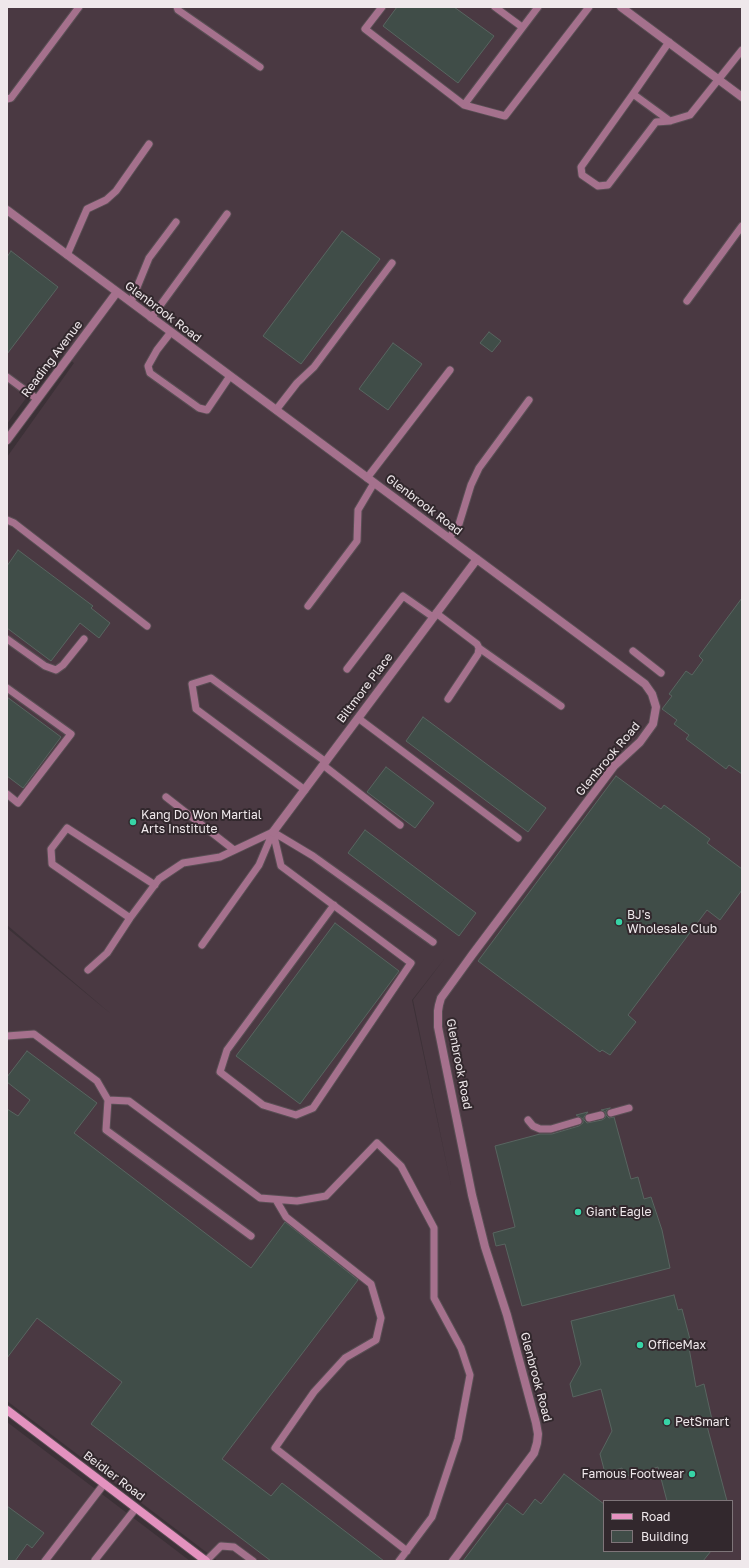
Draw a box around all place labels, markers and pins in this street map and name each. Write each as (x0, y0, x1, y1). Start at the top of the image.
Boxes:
place label: Kang Do Won Martial Arts Institute (141, 808, 262, 836)
marker: Kang Do Won Martial Arts Institute (128, 817, 138, 827)
place label: BJ's Wholesale Club (627, 908, 717, 936)
marker: BJ's Wholesale Club (614, 917, 624, 927)
place label: Giant Eagle (586, 1205, 652, 1219)
marker: Giant Eagle (573, 1207, 583, 1217)
place label: OfficeMax (648, 1338, 706, 1352)
marker: OfficeMax (635, 1340, 645, 1350)
place label: PetSmart (675, 1415, 729, 1429)
marker: PetSmart (662, 1417, 672, 1427)
place label: Famous Footwear (582, 1467, 684, 1481)
marker: Famous Footwear (687, 1469, 697, 1479)

